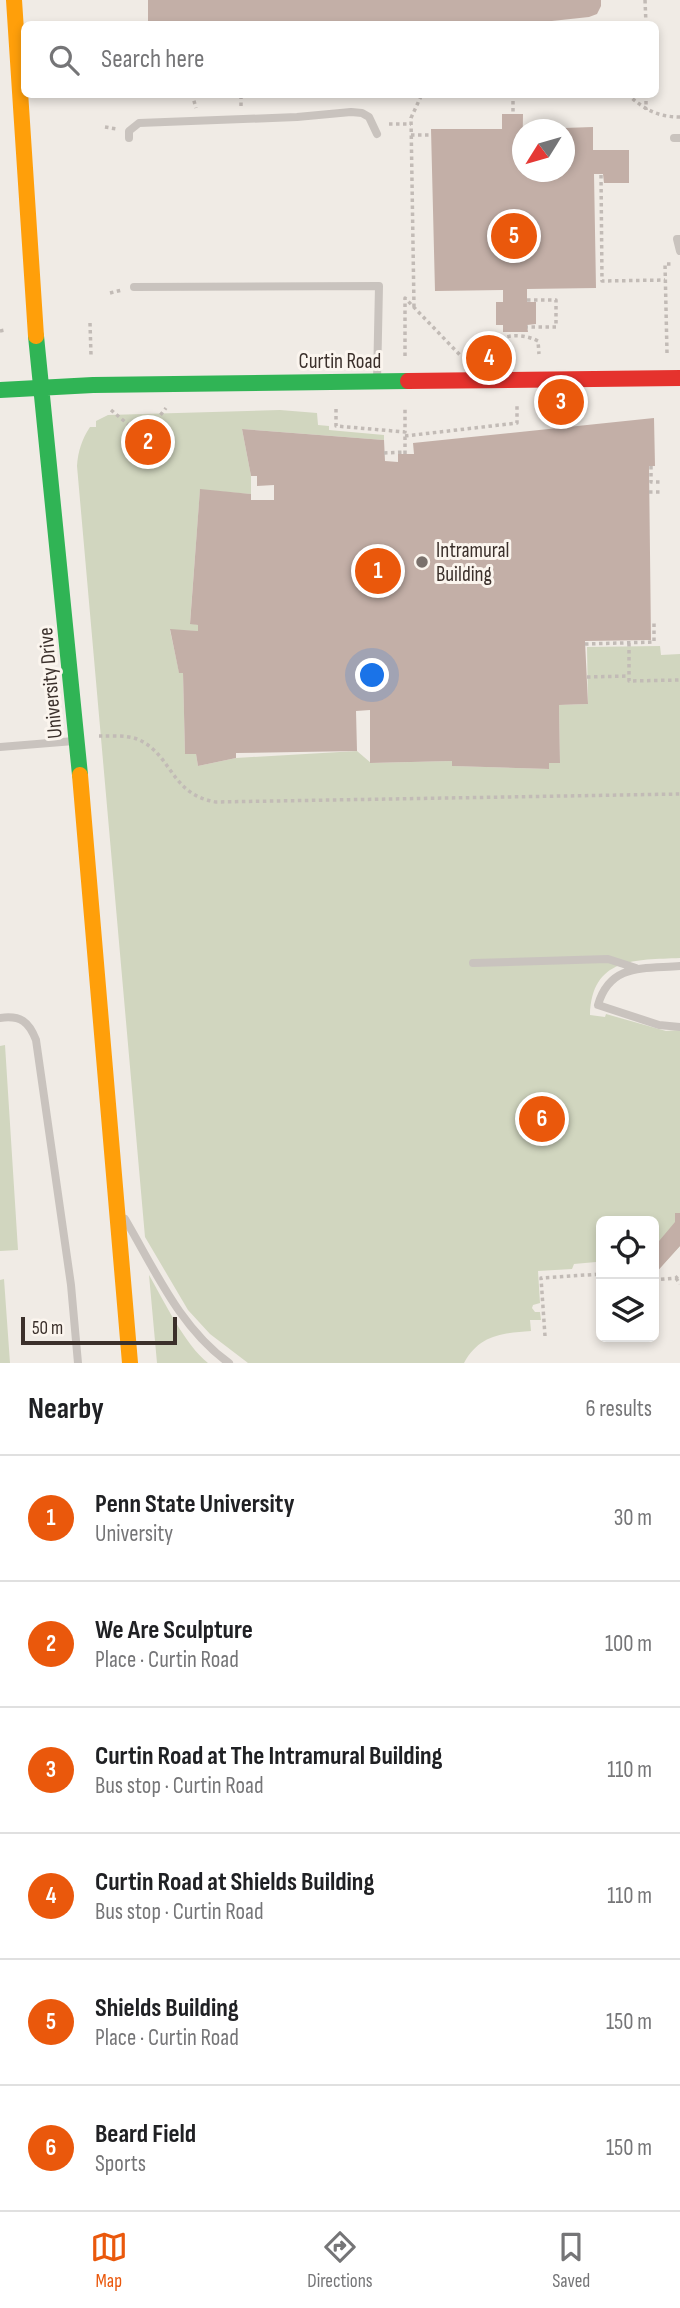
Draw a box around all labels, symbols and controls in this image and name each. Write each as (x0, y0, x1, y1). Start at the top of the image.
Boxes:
search box (21, 21, 659, 98)
icon: search (45, 41, 83, 79)
text: Search here (101, 44, 204, 75)
north arrow (512, 119, 575, 182)
pin: 5 (491, 210, 537, 262)
pin: 4 (466, 332, 512, 384)
street label: Curtin Road (299, 349, 381, 374)
pin: 3 (538, 376, 584, 428)
pin: 2 (125, 416, 171, 468)
place label: Intramural Building (436, 538, 510, 587)
pin: 1 (355, 545, 401, 597)
marker: Intramural Building (414, 554, 430, 570)
street label: University Drive (33, 626, 68, 740)
your location (355, 658, 389, 692)
pin: 6 (519, 1093, 565, 1145)
map controls (596, 1216, 659, 1342)
button: locate (596, 1216, 659, 1279)
button: layers (596, 1279, 659, 1342)
scale bar (21, 1314, 177, 1346)
text: 50 m (32, 1317, 63, 1340)
text: Nearby (28, 1391, 104, 1427)
text: 6 results (586, 1395, 652, 1423)
text: Penn State University (95, 1489, 294, 1520)
text: 1 (46, 1504, 56, 1532)
text: 30 m (614, 1504, 652, 1532)
text: University (95, 1520, 173, 1548)
text: We Are Sculpture (95, 1615, 253, 1646)
text: 2 (46, 1630, 56, 1658)
text: 100 m (605, 1630, 652, 1658)
text: Place · Curtin Road (95, 1646, 239, 1674)
text: Curtin Road at The Intramural Building (95, 1741, 443, 1772)
text: 3 (46, 1756, 56, 1784)
text: 110 m (607, 1756, 652, 1784)
text: Bus stop · Curtin Road (95, 1772, 263, 1800)
text: Curtin Road at Shields Building (95, 1867, 374, 1898)
text: 4 (46, 1882, 56, 1910)
text: 110 m (607, 1882, 652, 1910)
text: Bus stop · Curtin Road (95, 1898, 263, 1926)
text: Shields Building (95, 1993, 239, 2024)
text: 5 (46, 2008, 56, 2036)
text: 150 m (606, 2008, 652, 2036)
text: Place · Curtin Road (95, 2024, 239, 2052)
text: Beard Field (95, 2119, 196, 2150)
text: 6 (46, 2134, 56, 2162)
text: 150 m (606, 2134, 652, 2162)
text: Sports (95, 2150, 146, 2178)
tab: Map (90, 2228, 128, 2293)
tab: Directions (307, 2228, 373, 2293)
tab: Saved (552, 2228, 590, 2293)

